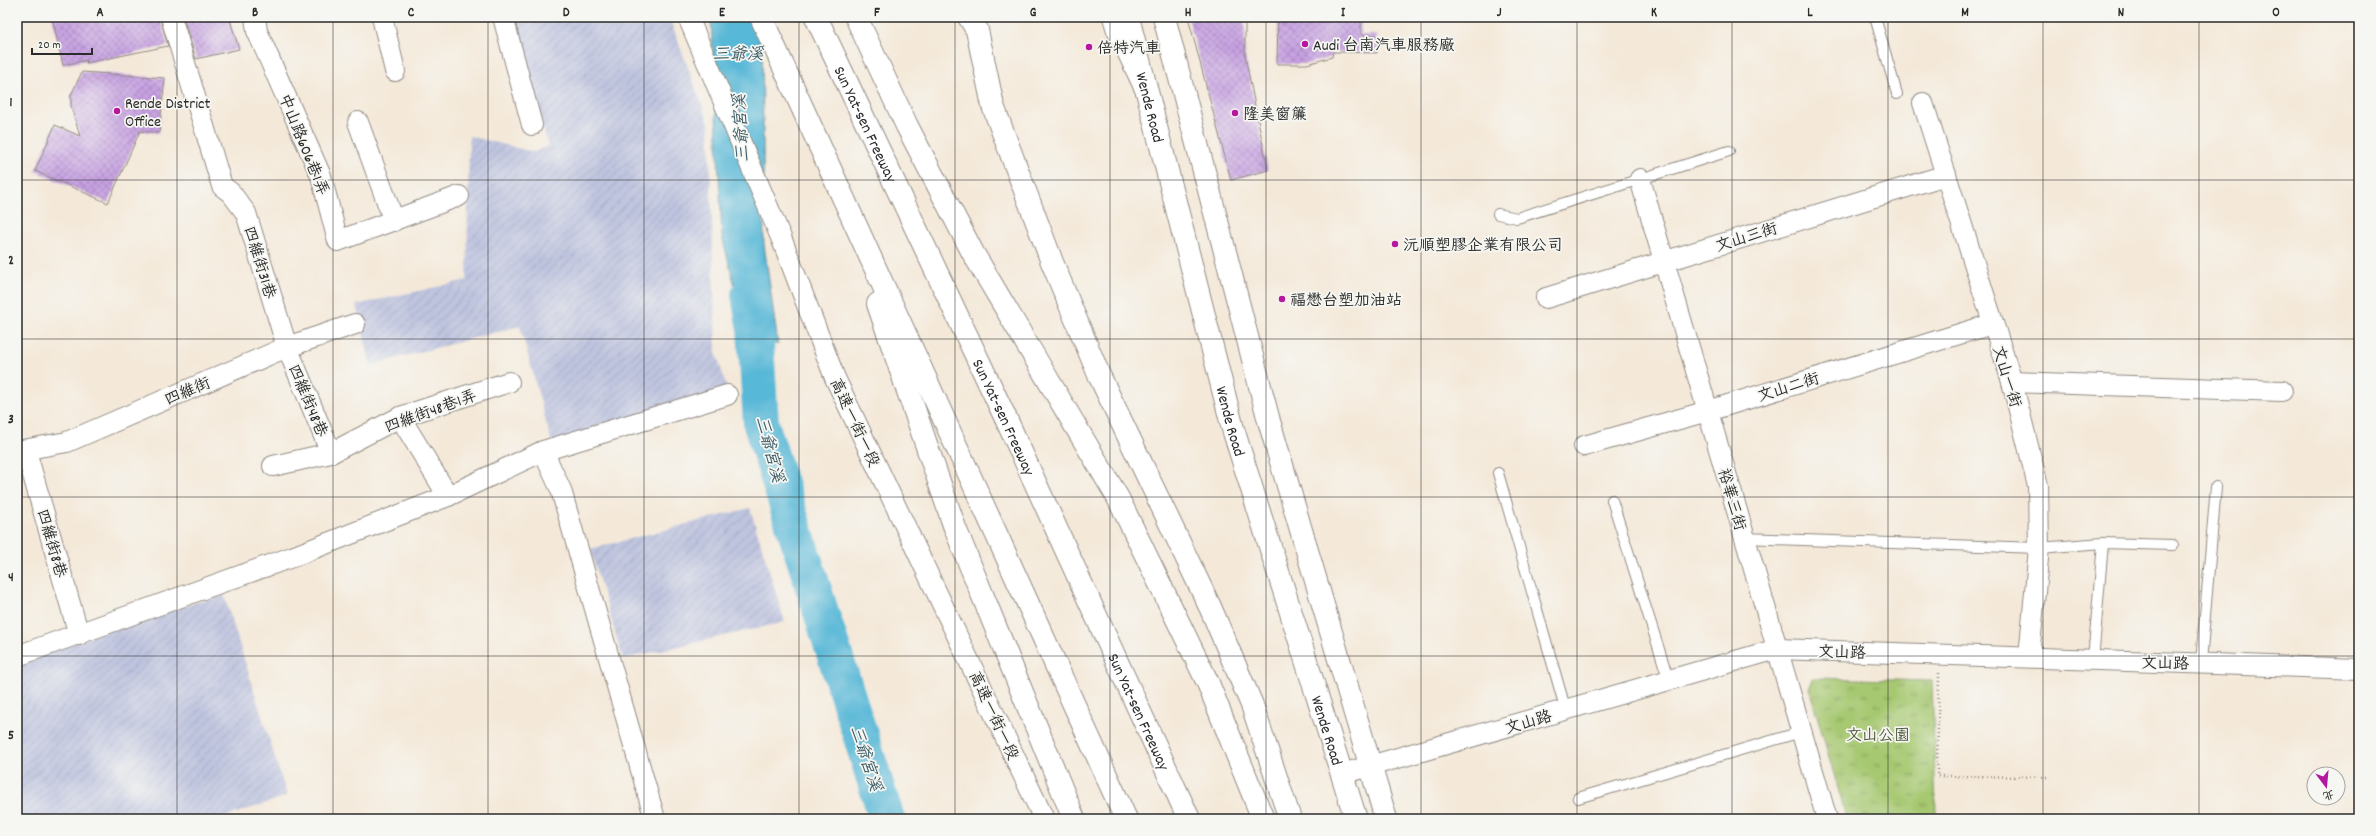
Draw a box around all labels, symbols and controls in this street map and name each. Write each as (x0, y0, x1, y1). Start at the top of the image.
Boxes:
text: A (96, 4, 104, 23)
text: B (252, 4, 258, 23)
text: C (408, 4, 415, 23)
text: D (563, 4, 570, 23)
text: E (719, 4, 726, 23)
text: F (874, 4, 880, 23)
text: G (1030, 4, 1037, 23)
text: H (1185, 4, 1192, 23)
text: I (1341, 4, 1346, 23)
text: J (1497, 4, 1502, 23)
text: K (1651, 4, 1657, 23)
text: L (1807, 4, 1813, 23)
text: M (1961, 4, 1969, 23)
text: N (2118, 4, 2124, 23)
text: O (2272, 4, 2280, 23)
scale bar (32, 30, 92, 56)
place label: Audi 台南汽車服務廠 (1313, 35, 1455, 58)
text: 20 m (38, 37, 61, 54)
place label: 倍特汽車 (1097, 38, 1161, 61)
marker: Audi 台南汽車服務廠 (1300, 39, 1310, 49)
marker: 倍特汽車 (1084, 42, 1094, 52)
water label: 三爺溪 (713, 44, 764, 68)
street label: Sun Yat-sen Freeway (827, 63, 902, 187)
street label: Wende Road (1129, 70, 1169, 145)
street label: 中山路606巷1弄 (272, 91, 334, 199)
water label: 三爺宮溪 (729, 92, 757, 162)
place label: Rende District Office (125, 93, 211, 134)
text: 1 (10, 94, 13, 113)
place label: 隆美窗簾 (1243, 104, 1307, 127)
marker: Rende District Office (112, 106, 122, 116)
marker: 隆美窗簾 (1230, 108, 1240, 118)
street label: 文山三街 (1713, 218, 1781, 259)
street label: 四維街31巷 (237, 224, 281, 302)
place label: 沅順塑膠企業有限公司 (1403, 235, 1563, 258)
marker: 沅順塑膠企業有限公司 (1390, 239, 1400, 249)
text: 2 (8, 252, 14, 271)
place label: 福懋台塑加油站 (1290, 290, 1402, 313)
marker: 福懋台塑加油站 (1277, 294, 1287, 304)
street label: 文山一街 (1985, 343, 2026, 411)
street label: Sun Yat-sen Freeway (965, 356, 1040, 480)
street label: 四維街48巷 (281, 361, 332, 441)
street label: 文山二街 (1755, 368, 1823, 409)
street label: 四維街 (161, 372, 215, 412)
street label: 高速一街一段 (823, 375, 884, 471)
street label: Wende Road (1209, 384, 1250, 460)
street label: 四維街48巷1弄 (382, 385, 480, 440)
text: 3 (8, 411, 14, 430)
water label: 三爺宮溪 (748, 414, 789, 487)
street label: 裕華三街 (1711, 466, 1750, 534)
street label: 四維街8巷 (30, 507, 71, 581)
text: 4 (8, 569, 14, 588)
street label: 文山路 (1818, 641, 1866, 666)
street label: Sun Yat-sen Freeway (1101, 650, 1174, 775)
street label: 文山路 (2141, 653, 2189, 676)
street label: 高速一街一段 (962, 668, 1023, 764)
street label: Wende Road (1304, 693, 1347, 769)
street label: 文山路 (1502, 706, 1555, 741)
water label: 三爺宮溪 (842, 723, 886, 796)
park label: 文山公園 (1846, 725, 1910, 748)
text: 5 (8, 727, 14, 746)
north arrow (2306, 766, 2346, 806)
text: 北 (2321, 784, 2336, 803)

